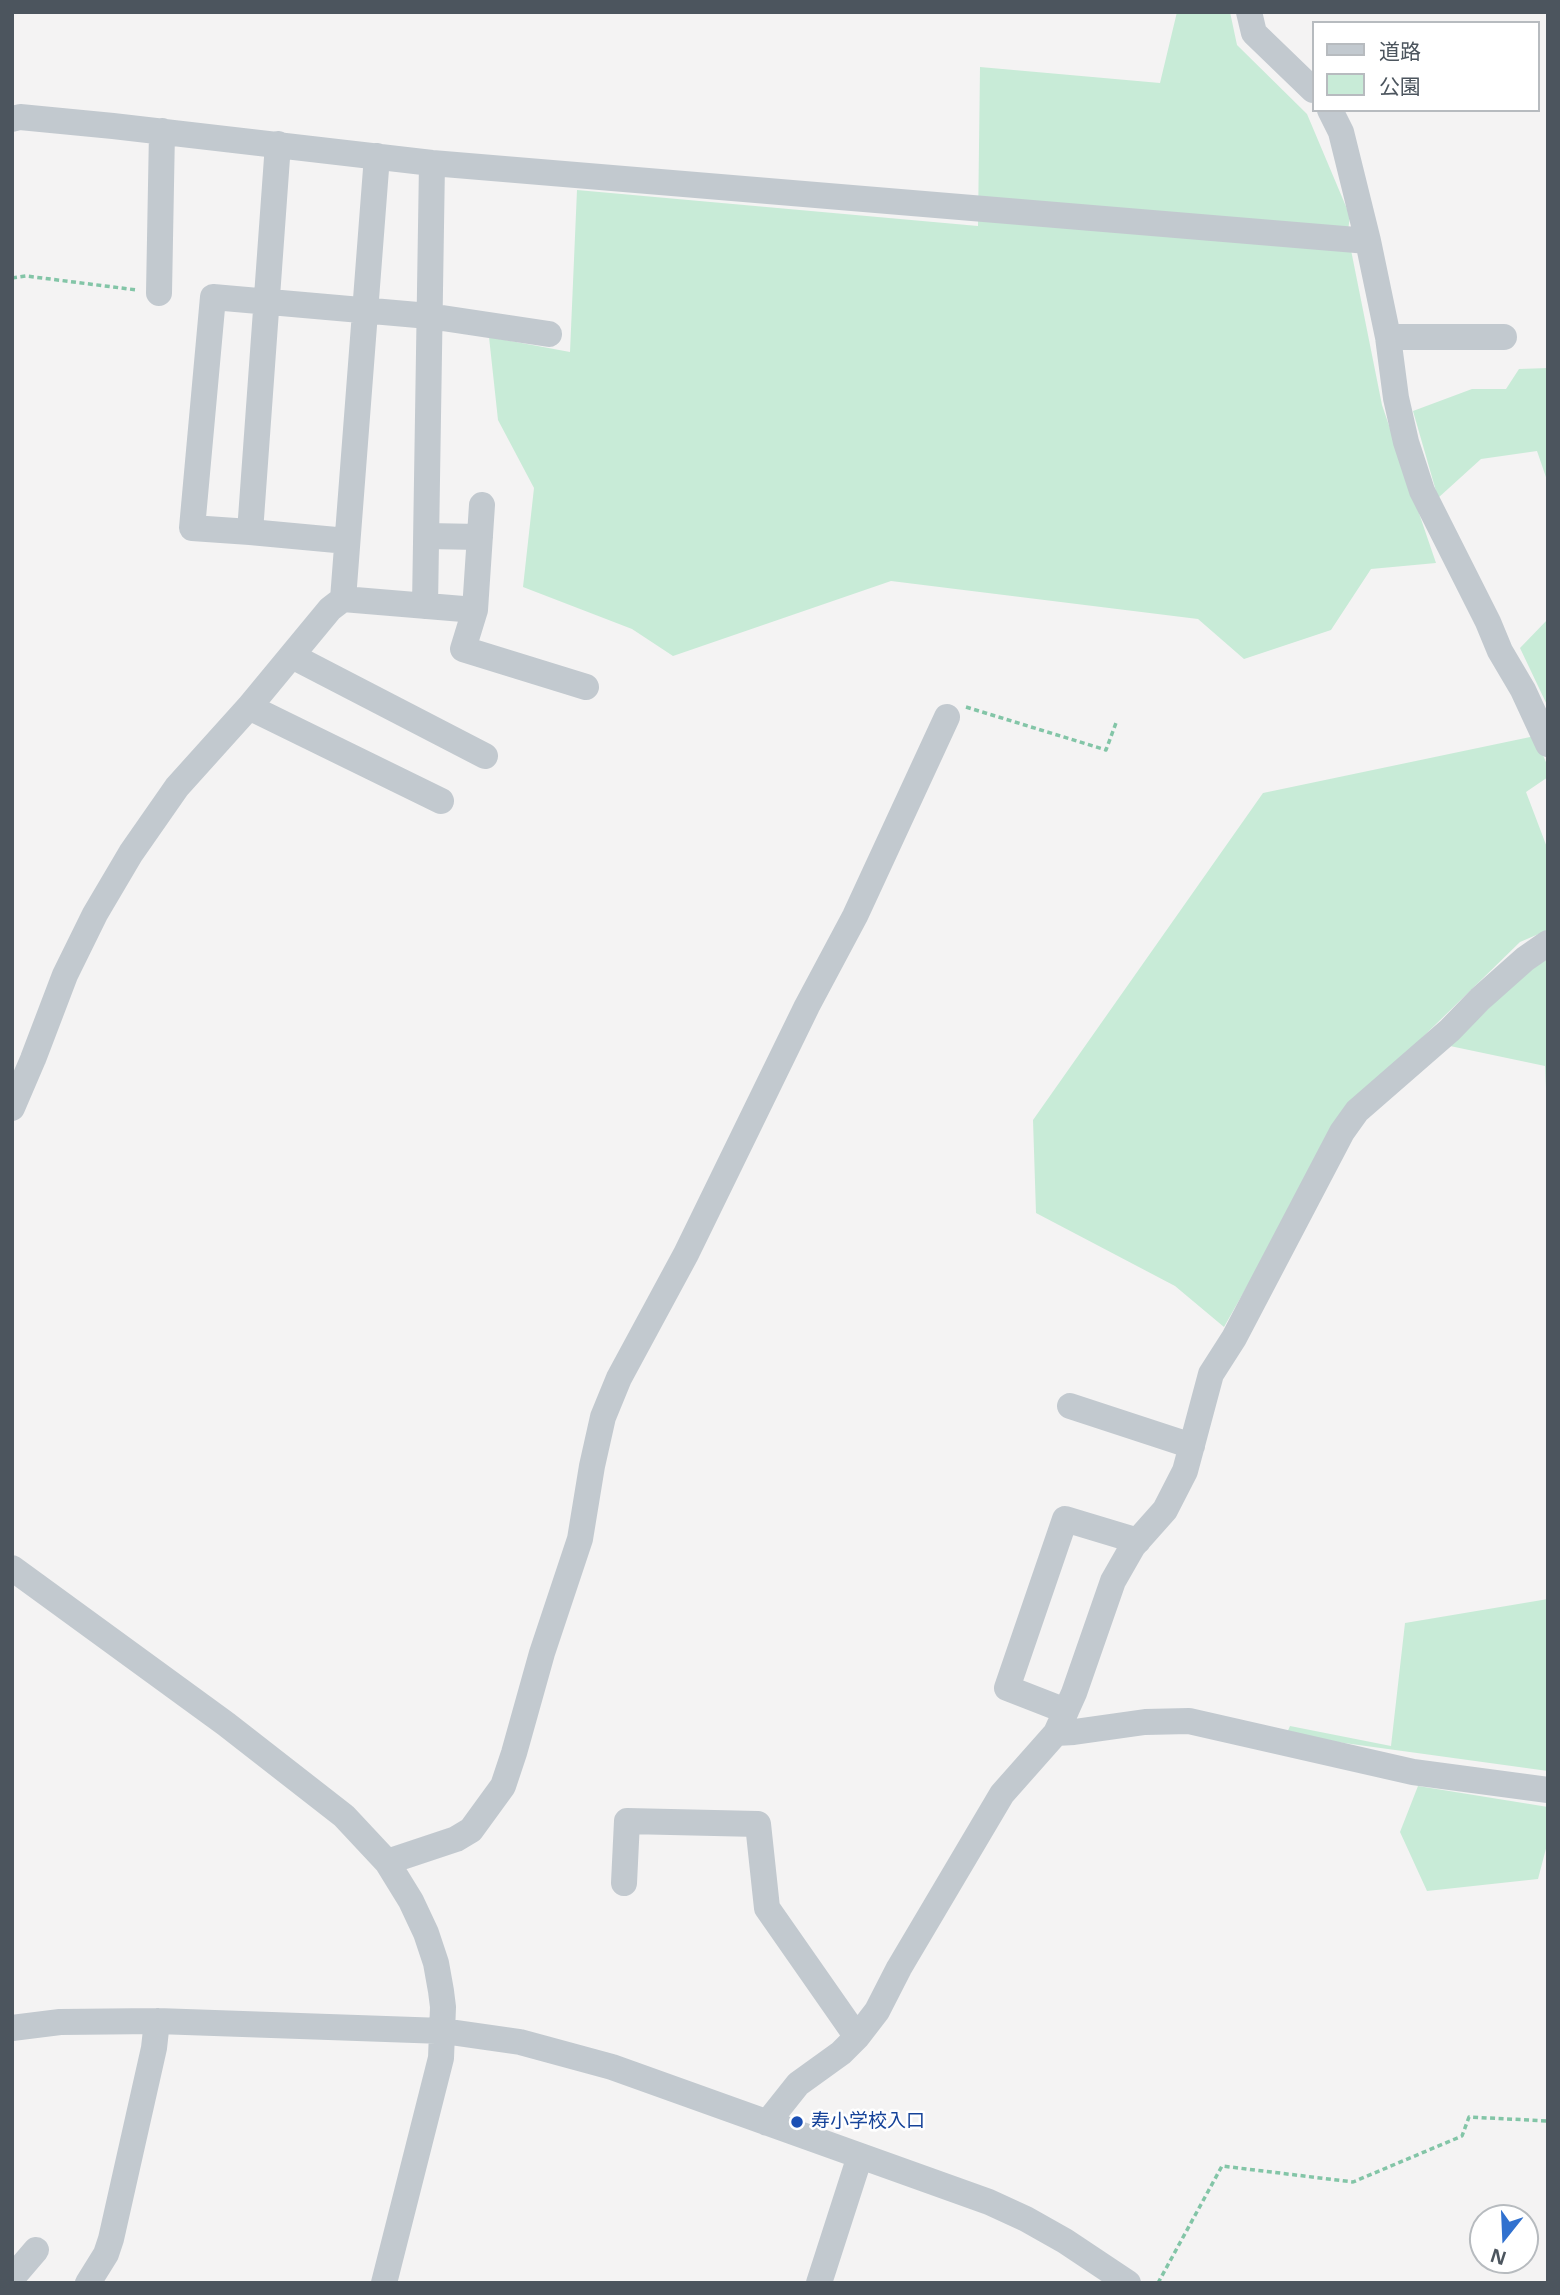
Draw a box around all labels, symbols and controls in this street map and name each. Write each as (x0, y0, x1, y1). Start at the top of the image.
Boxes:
legend (1312, 21, 1539, 112)
text: 道路 (1379, 37, 1421, 65)
text: 公園 (1379, 72, 1421, 100)
place label: 寿小学校入口 (811, 2111, 925, 2133)
marker: 寿小学校入口 (789, 2114, 805, 2130)
north arrow (1469, 2204, 1539, 2274)
text: N (1487, 2242, 1510, 2272)

